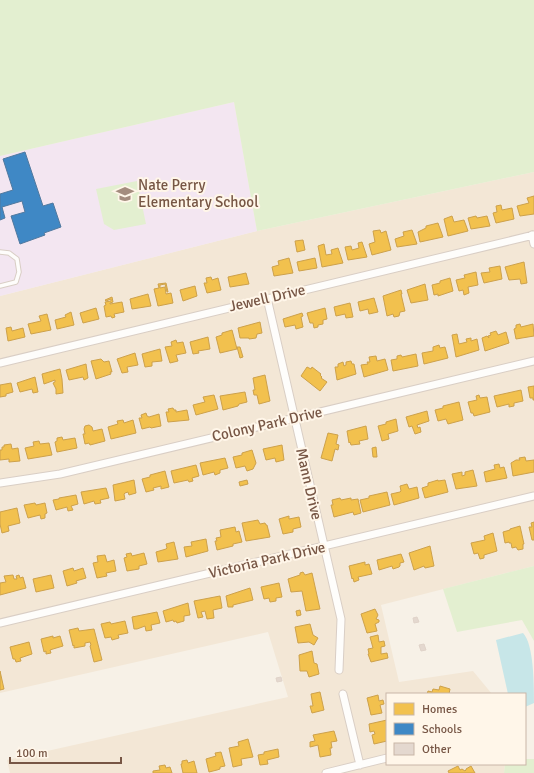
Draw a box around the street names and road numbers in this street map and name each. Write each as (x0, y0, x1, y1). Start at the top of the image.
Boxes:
street label: Jewell Drive (227, 280, 307, 316)
street label: Colony Park Drive (210, 403, 324, 445)
street label: Mann Drive (292, 446, 326, 522)
street label: Victoria Park Drive (207, 538, 327, 582)

